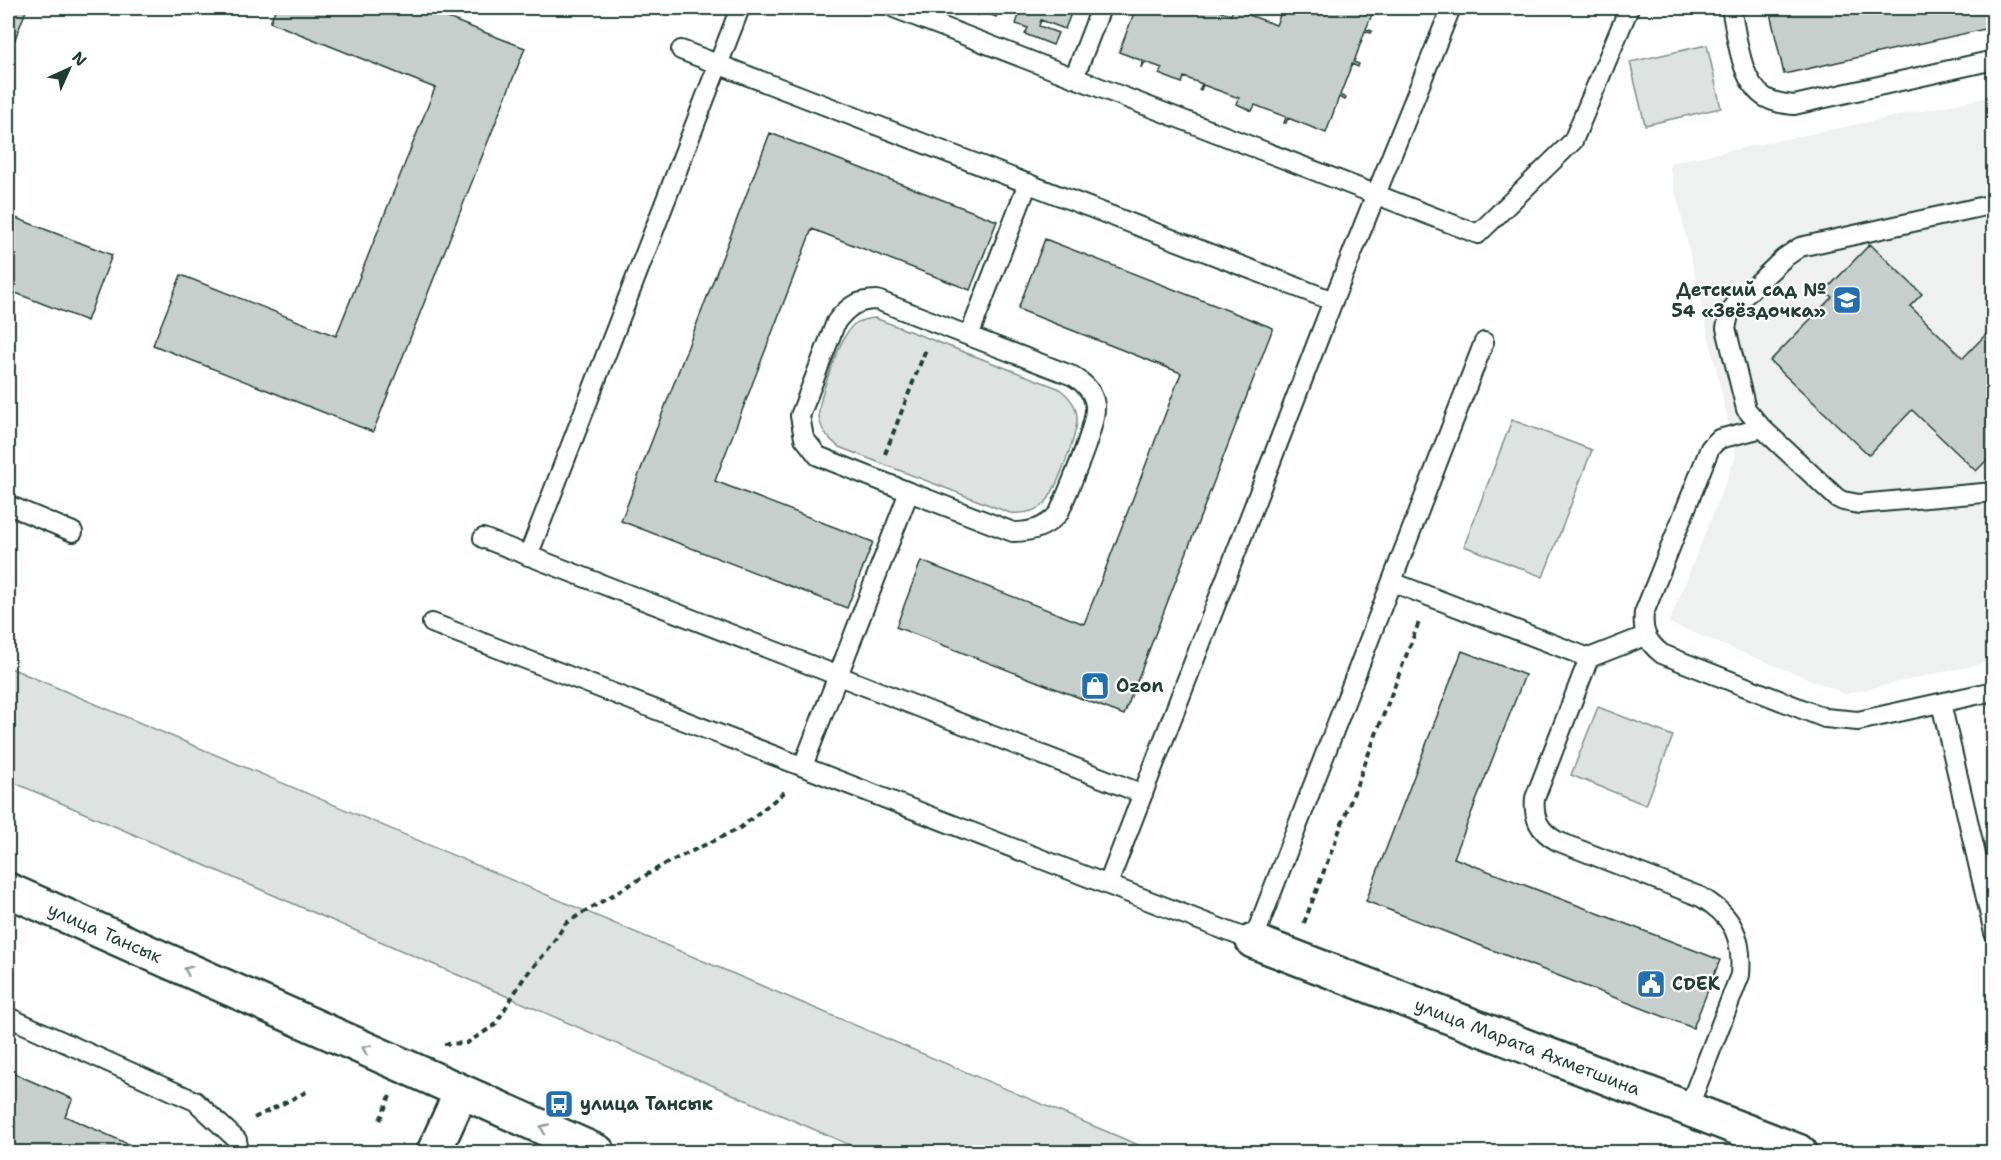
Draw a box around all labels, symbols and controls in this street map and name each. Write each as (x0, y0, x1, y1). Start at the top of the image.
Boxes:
north arrow (39, 39, 99, 99)
text: N (67, 47, 91, 71)
place label: Детский сад № 54 «Звёздочка» (1672, 278, 1826, 323)
school or university icon: Детский сад № 54 «Звёздочка» (1831, 284, 1863, 316)
shop icon: Ozon (1079, 670, 1111, 702)
place label: Ozon (1116, 674, 1163, 698)
street label: улица Тансык (44, 897, 166, 969)
one-way arrow (183, 965, 194, 977)
public building icon: CDEK (1635, 968, 1667, 1000)
place label: CDEK (1672, 972, 1721, 996)
street label: улица Марата Ахметшина (1411, 992, 1644, 1101)
one-way arrow (361, 1045, 372, 1057)
bus stop icon: улица Тансык (543, 1088, 575, 1120)
place label: улица Тансык (580, 1092, 713, 1116)
one-way arrow (540, 1123, 551, 1135)

